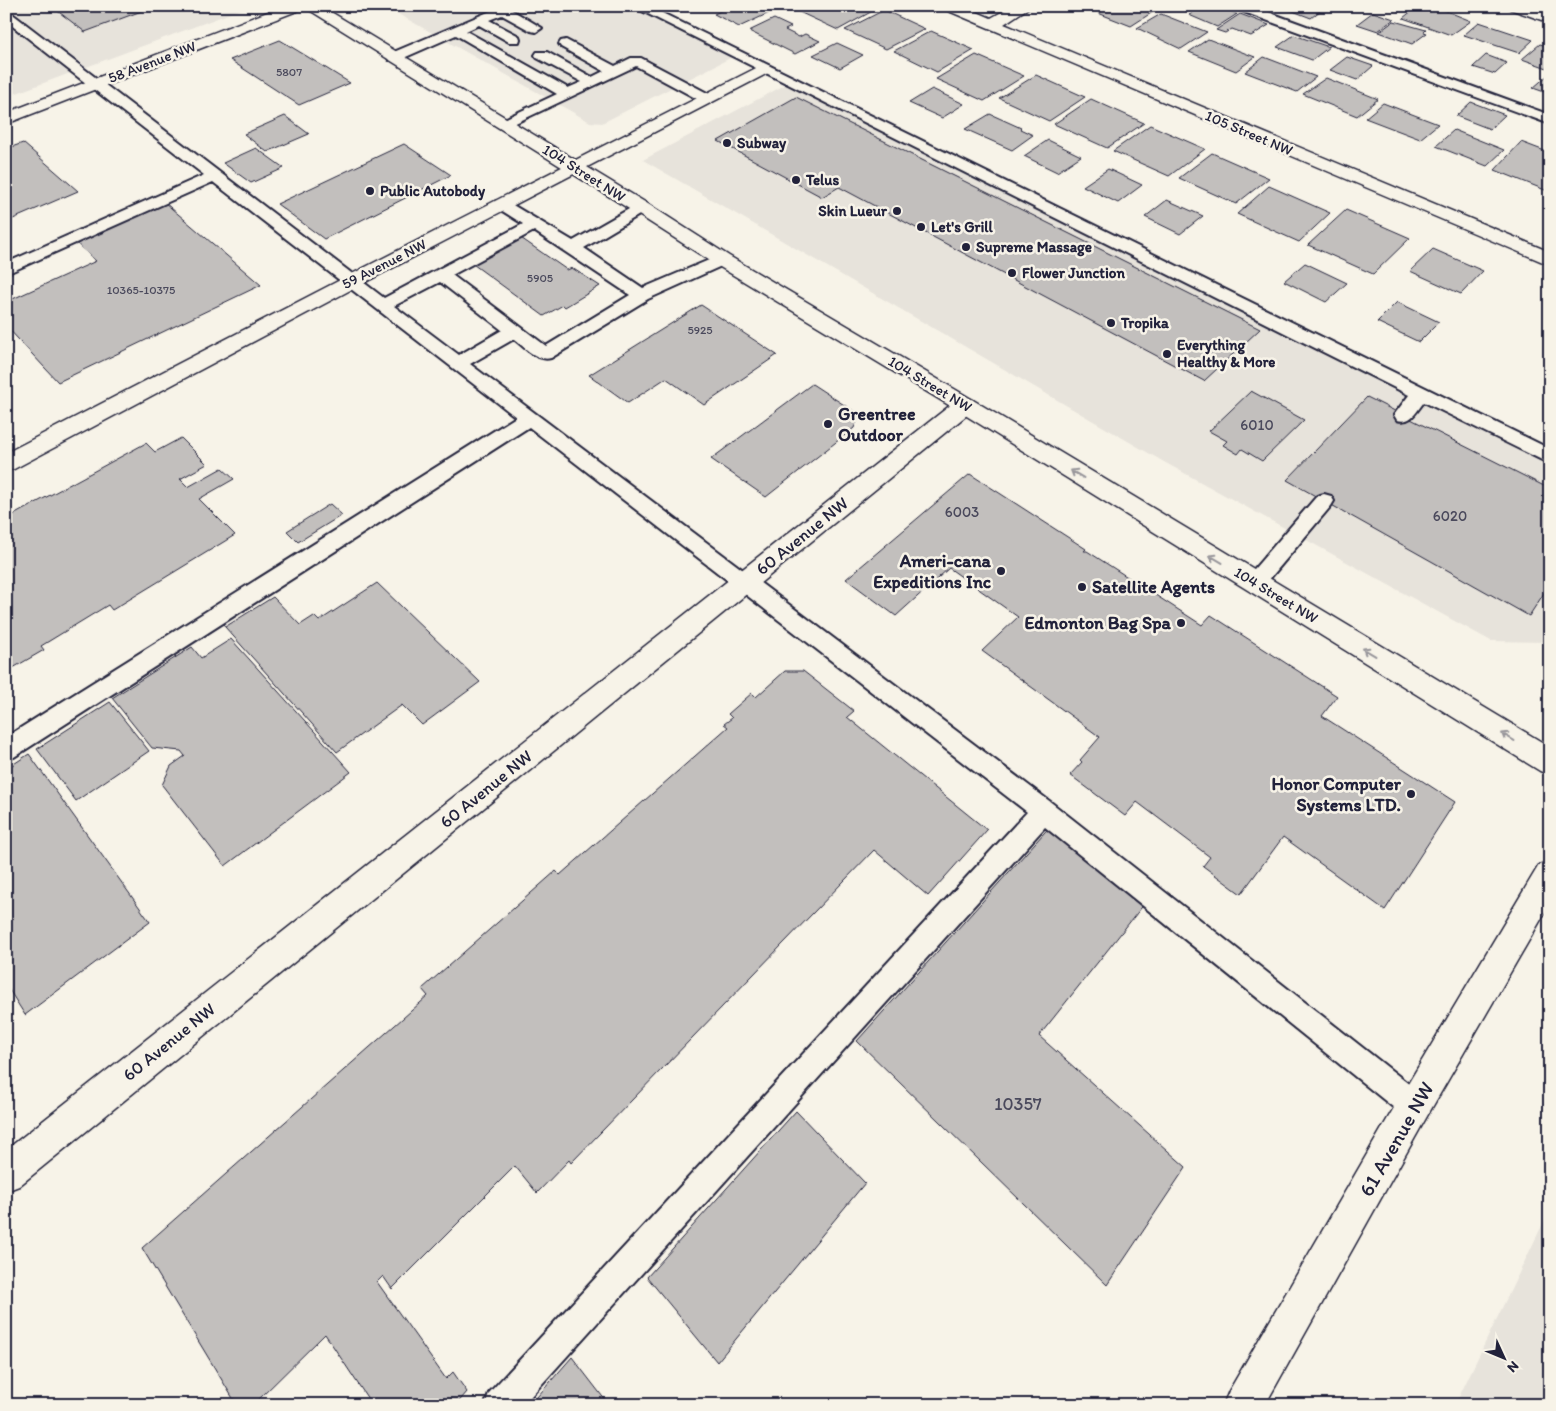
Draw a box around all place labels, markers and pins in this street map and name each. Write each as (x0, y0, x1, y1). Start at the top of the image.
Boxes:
place label: Subway (737, 134, 787, 153)
marker: Subway (721, 137, 733, 149)
place label: Telus (805, 171, 840, 189)
marker: Telus (790, 174, 802, 186)
place label: Public Autobody (380, 182, 486, 201)
marker: Public Autobody (364, 185, 376, 197)
place label: Skin Lueur (818, 202, 888, 220)
marker: Skin Lueur (891, 205, 903, 217)
place label: Let's Grill (931, 218, 994, 236)
marker: Let's Grill (915, 221, 927, 233)
place label: Supreme Massage (976, 238, 1092, 257)
marker: Supreme Massage (960, 241, 972, 253)
place label: Flower Junction (1022, 264, 1125, 282)
marker: Flower Junction (1006, 267, 1018, 279)
place label: Tropika (1120, 314, 1169, 333)
marker: Tropika (1105, 317, 1117, 329)
place label: Everything Healthy & More (1177, 336, 1275, 372)
marker: Everything Healthy & More (1161, 348, 1173, 360)
place label: Greentree Outdoor (838, 403, 916, 446)
marker: Greentree Outdoor (822, 418, 834, 430)
place label: Ameri-cana Expeditions Inc (873, 550, 992, 593)
marker: Ameri-cana Expeditions Inc (995, 565, 1007, 577)
place label: Satellite Agents (1092, 576, 1215, 598)
marker: Satellite Agents (1076, 581, 1088, 593)
place label: Edmonton Bag Spa (1024, 612, 1172, 634)
marker: Edmonton Bag Spa (1175, 617, 1187, 629)
place label: Honor Computer Systems LTD. (1271, 773, 1402, 816)
marker: Honor Computer Systems LTD. (1405, 788, 1417, 800)

